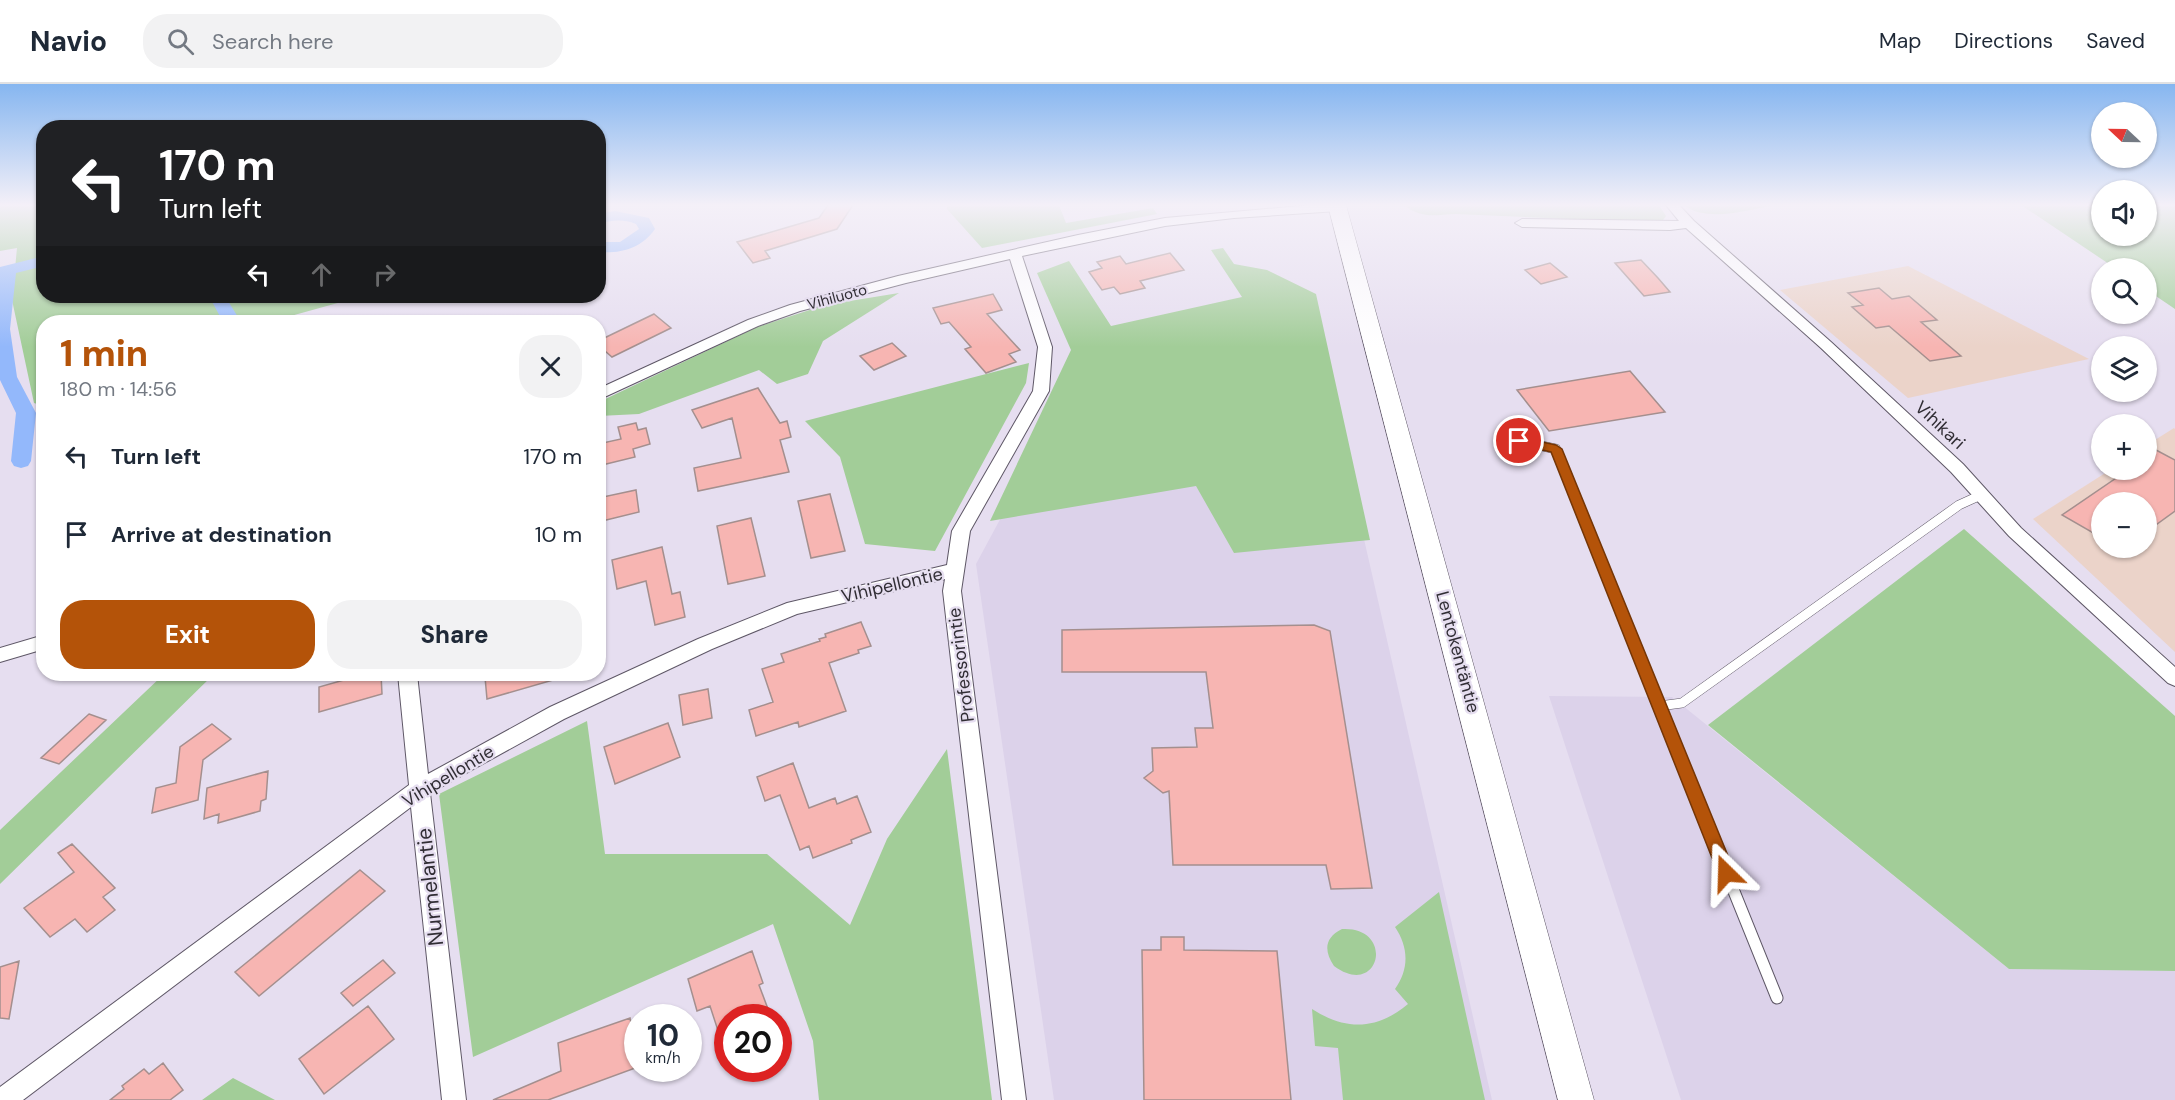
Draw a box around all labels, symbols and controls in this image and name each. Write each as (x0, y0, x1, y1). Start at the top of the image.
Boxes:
search box (143, 14, 563, 68)
text: Navio (30, 23, 107, 60)
icon: search (164, 25, 197, 58)
text: Search here (212, 27, 333, 56)
text: Map (1879, 27, 1921, 55)
text: Directions (1954, 27, 2053, 55)
text: Saved (2086, 27, 2145, 55)
north arrow (2091, 102, 2157, 168)
map controls (2091, 102, 2157, 558)
text: 170 m (159, 138, 276, 193)
icon: left (60, 144, 138, 222)
button: sound (2091, 180, 2157, 246)
text: Turn left (159, 191, 262, 226)
icon: left (242, 258, 275, 291)
icon: ahead (305, 258, 338, 291)
icon: right (368, 258, 401, 291)
button: search (2091, 258, 2157, 324)
street label: Vihiluoto (805, 279, 869, 315)
text: 1 min (60, 330, 148, 377)
button: close (519, 335, 582, 398)
button: layers (2091, 336, 2157, 402)
text: 180 m · 14:56 (60, 376, 177, 402)
street label: Vihikari (1910, 395, 1970, 455)
button: + (2091, 414, 2157, 480)
pin (1493, 415, 1544, 466)
icon: arrive (1502, 424, 1535, 457)
icon: left (60, 440, 93, 473)
text: Turn left (111, 442, 201, 471)
text: 170 m (523, 442, 582, 471)
button: − (2091, 492, 2157, 558)
icon: arrive (60, 518, 93, 551)
text: Arrive at destination (111, 520, 332, 549)
text: 10 m (535, 520, 582, 549)
street label: Vihipellontie (839, 562, 945, 608)
street label: Lentokentäntie (1430, 589, 1486, 715)
button: Exit (60, 600, 315, 669)
button: Share (327, 600, 582, 669)
street label: Professorintie (942, 606, 980, 724)
street label: Vihipellontie (398, 739, 498, 813)
street label: Nurmelantie (410, 827, 450, 947)
position arrow (1694, 841, 1758, 905)
speed limit sign: 20 (714, 1004, 792, 1082)
text: 10 (647, 1016, 679, 1055)
text: km/h (645, 1048, 681, 1068)

